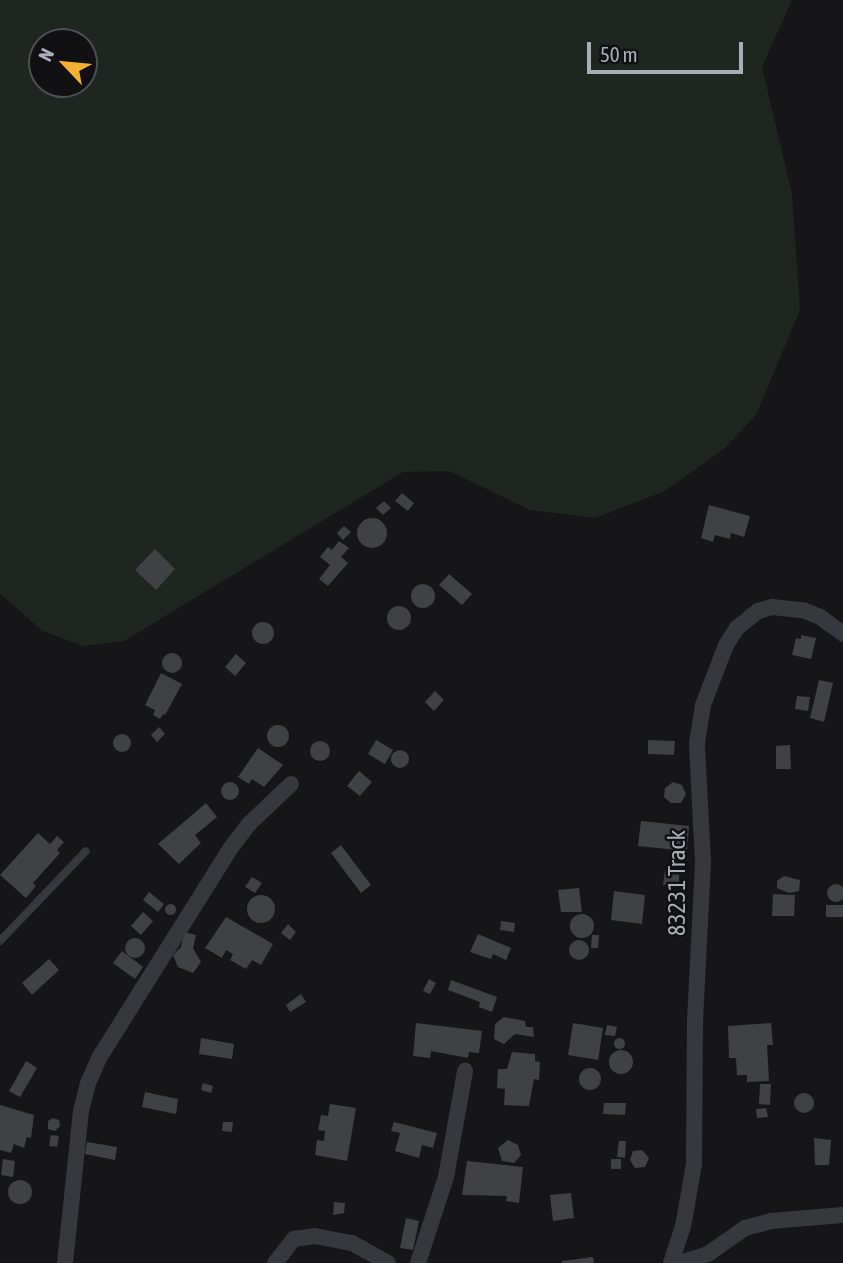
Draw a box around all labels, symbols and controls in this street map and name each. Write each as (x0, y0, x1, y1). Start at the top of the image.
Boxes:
north arrow (28, 28, 98, 98)
scale bar (591, 28, 747, 72)
text: 50 m (600, 42, 638, 66)
text: N (34, 45, 58, 65)
street label: 83231 Track (663, 830, 691, 936)

